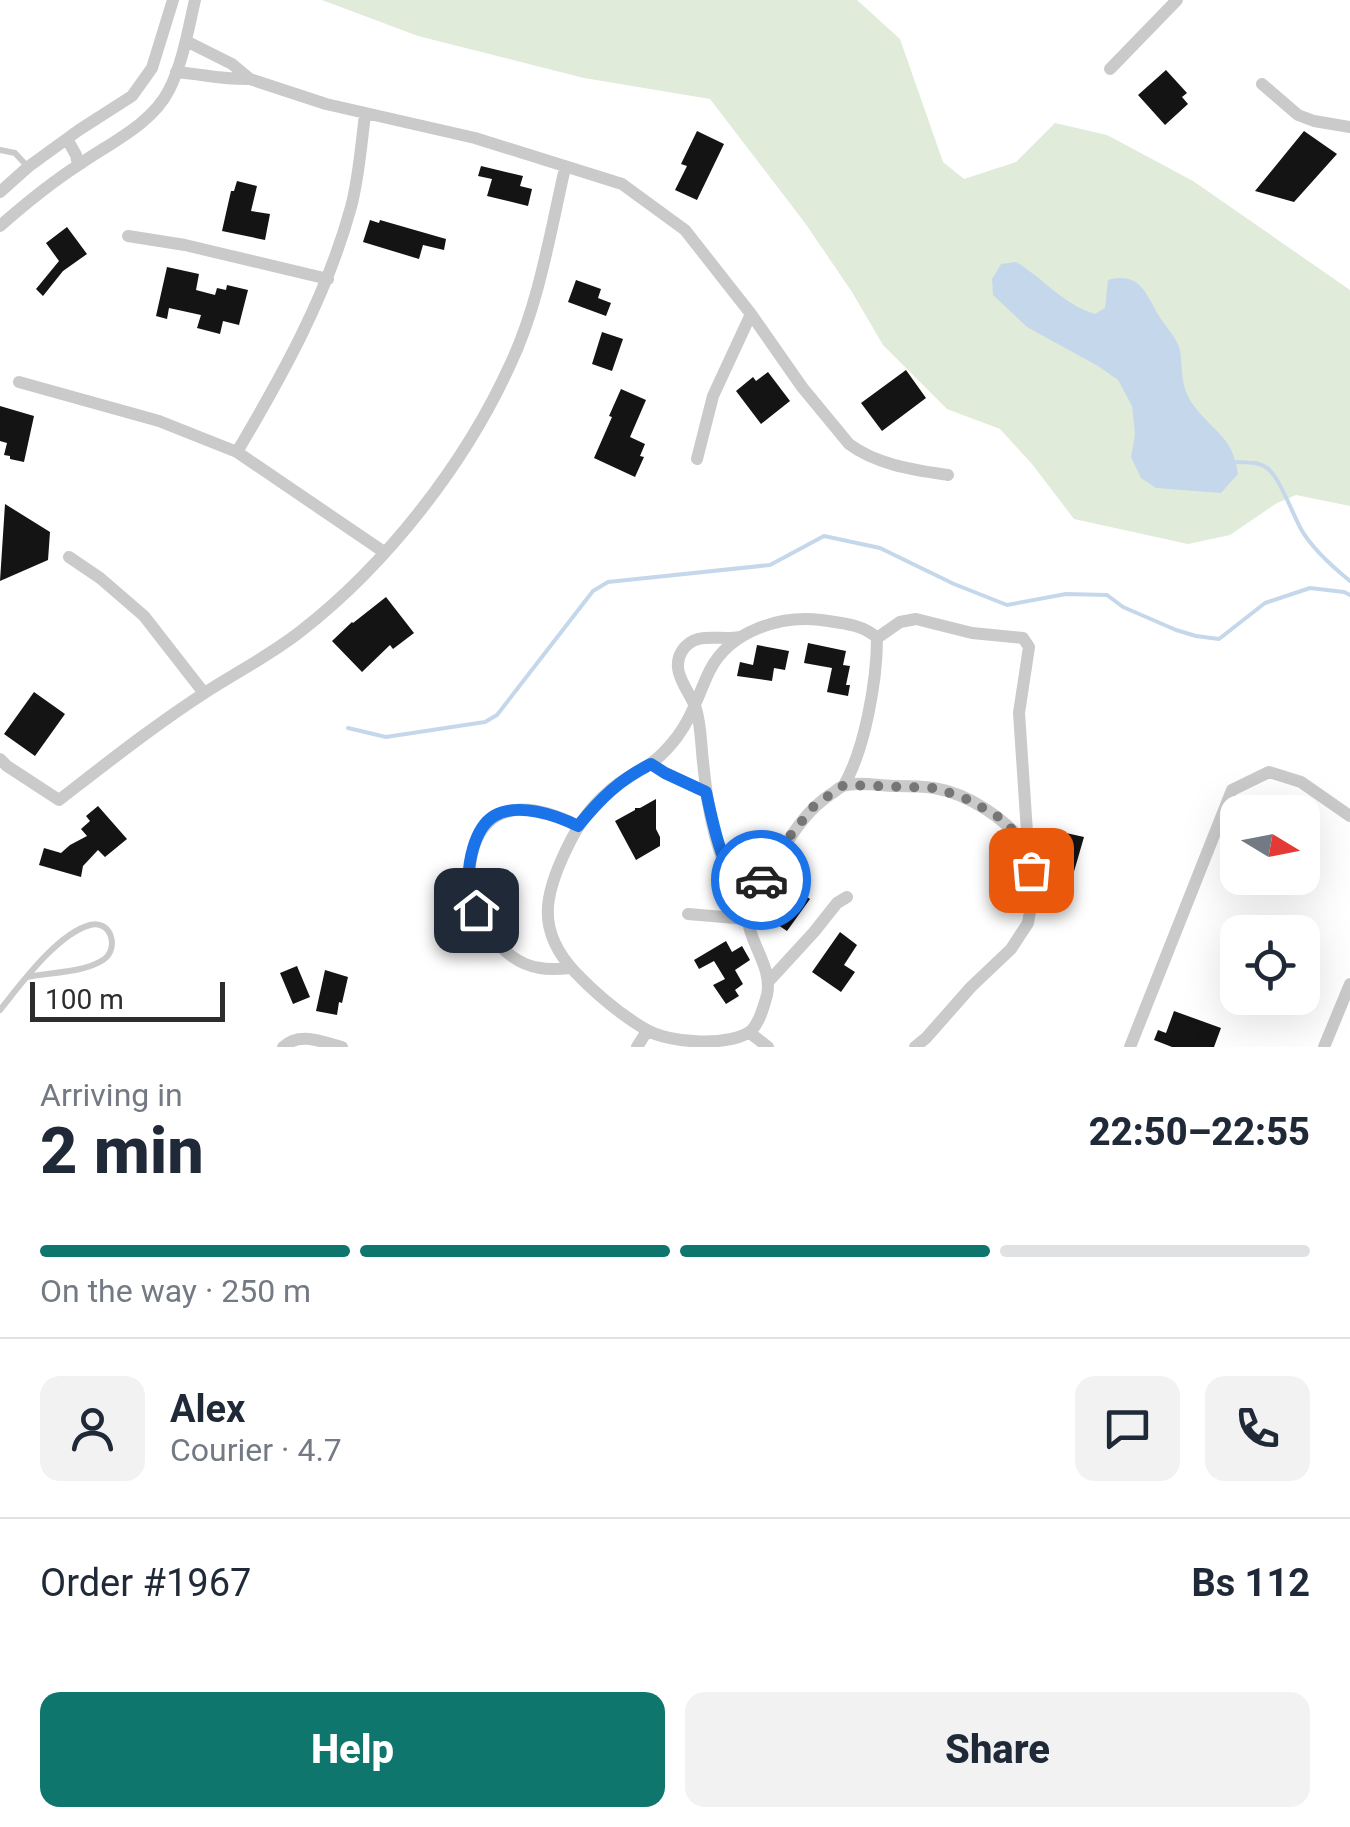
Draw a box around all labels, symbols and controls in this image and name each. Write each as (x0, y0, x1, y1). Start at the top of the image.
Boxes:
north arrow (1220, 795, 1320, 895)
map controls (1220, 795, 1320, 1015)
pin (989, 828, 1074, 913)
courier (711, 830, 811, 930)
icon: bag (1004, 843, 1059, 898)
icon: car (734, 853, 789, 908)
pin (434, 868, 519, 953)
icon: home (449, 883, 504, 938)
button: locate (1220, 915, 1320, 1015)
scale bar (30, 977, 225, 1021)
text: 100 m (45, 983, 124, 1016)
text: Arriving in (40, 1076, 183, 1114)
text: 22:50–22:55 (1089, 1110, 1310, 1154)
text: 2 min (40, 1113, 204, 1189)
text: On the way · 250 m (40, 1272, 311, 1310)
button: person (40, 1376, 145, 1481)
button: chat (1075, 1376, 1180, 1481)
button: phone (1205, 1376, 1310, 1481)
text: Alex (170, 1387, 245, 1431)
text: Courier · 4.7 (170, 1431, 342, 1469)
text: Order #1967 (40, 1561, 251, 1605)
text: Bs 112 (1191, 1561, 1310, 1605)
button: Help (40, 1692, 665, 1807)
button: Share (685, 1692, 1310, 1807)

